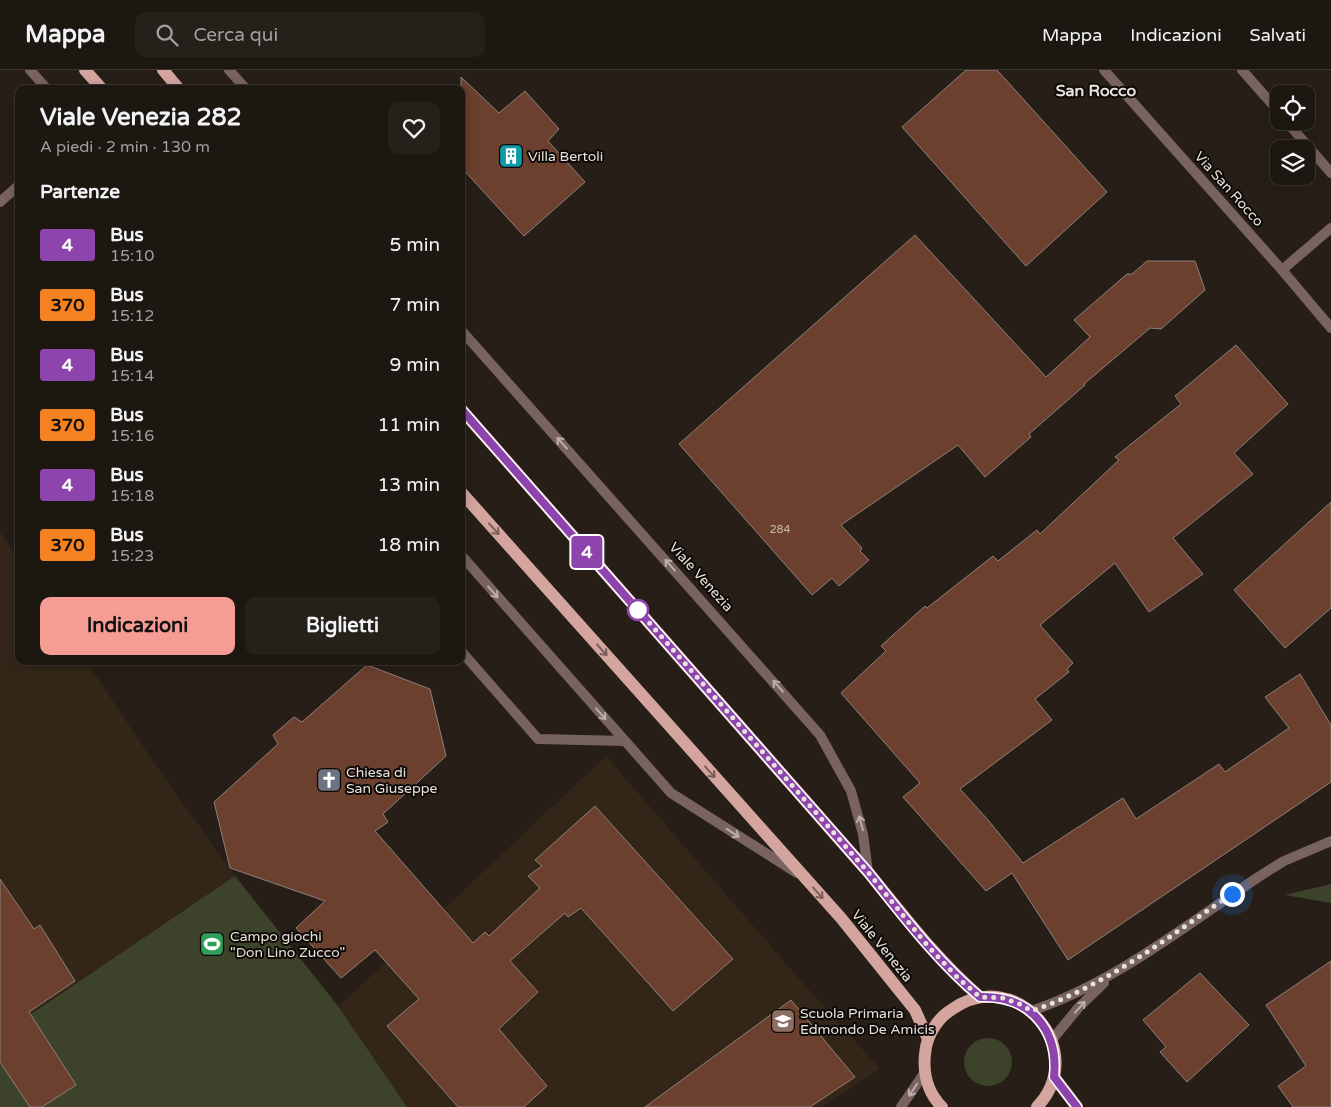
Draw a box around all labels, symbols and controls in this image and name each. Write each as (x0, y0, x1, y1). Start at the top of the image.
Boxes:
search box (135, 12, 485, 57)
text: Mappa (25, 20, 105, 49)
icon: search (153, 21, 181, 49)
text: Cerca qui (193, 24, 278, 46)
text: Mappa (1042, 24, 1102, 46)
text: Indicazioni (1130, 24, 1222, 46)
text: Salvati (1250, 24, 1306, 46)
district label: San Rocco (1056, 81, 1137, 101)
map controls (1270, 85, 1315, 185)
button: locate (1270, 85, 1315, 130)
button: heart (388, 102, 440, 154)
text: Viale Venezia 282 (40, 103, 242, 132)
text: A piedi · 2 min · 130 m (40, 137, 210, 157)
button: layers (1270, 140, 1315, 185)
building icon: Villa Bertoli (498, 143, 524, 169)
place label: Villa Bertoli (528, 148, 603, 165)
street label: Via San Rocco (1191, 148, 1267, 230)
text: Partenze (40, 181, 120, 203)
text: Bus (110, 224, 144, 246)
text: 4 (62, 234, 73, 256)
text: 5 min (389, 234, 440, 256)
text: 15:10 (110, 246, 154, 266)
text: Bus (110, 284, 144, 306)
text: 370 (51, 294, 84, 316)
text: 7 min (389, 294, 440, 316)
text: 15:12 (110, 306, 154, 326)
text: Bus (110, 344, 144, 366)
text: 4 (62, 354, 73, 376)
text: 9 min (389, 354, 440, 376)
text: 15:14 (110, 366, 154, 386)
text: Bus (110, 404, 144, 426)
text: 370 (51, 414, 84, 436)
text: 11 min (377, 414, 440, 436)
text: 15:16 (110, 426, 154, 446)
one-way arrow (556, 437, 568, 450)
text: Bus (110, 464, 144, 486)
text: 4 (62, 474, 73, 496)
text: 13 min (377, 474, 440, 496)
text: 15:18 (110, 486, 154, 506)
one-way arrow (488, 522, 499, 535)
house number: 284 (770, 523, 790, 536)
text: Bus (110, 524, 144, 546)
text: 370 (51, 534, 84, 556)
text: 18 min (377, 534, 440, 556)
line badge: 4 (571, 536, 603, 568)
street label: Viale Venezia (665, 539, 737, 615)
text: 4 (581, 541, 593, 563)
text: 15:23 (110, 546, 154, 566)
one-way arrow (664, 558, 676, 571)
one-way arrow (488, 585, 499, 598)
button: Indicazioni (40, 597, 235, 655)
button: Biglietti (245, 597, 440, 655)
unlabelled marker (627, 599, 649, 621)
one-way arrow (596, 644, 607, 657)
one-way arrow (772, 680, 784, 693)
one-way arrow (595, 707, 606, 720)
place label: Chiesa di San Giuseppe (346, 764, 438, 797)
one-way arrow (704, 765, 716, 778)
church icon: Chiesa di San Giuseppe (316, 767, 342, 793)
one-way arrow (855, 816, 865, 832)
one-way arrow (726, 828, 740, 838)
your location (1220, 882, 1245, 907)
one-way arrow (812, 886, 824, 899)
street label: Viale Venezia (848, 907, 916, 985)
place label: Campo giochi "Don Lino Zucco" (230, 928, 345, 961)
sports icon: Campo giochi "Don Lino Zucco" (199, 931, 225, 957)
one-way arrow (1074, 1000, 1086, 1013)
place label: Scuola Primaria Edmondo De Amicis (800, 1005, 935, 1038)
school or university icon: Scuola Primaria Edmondo De Amicis (770, 1008, 796, 1034)
one-way arrow (908, 1083, 919, 1097)

